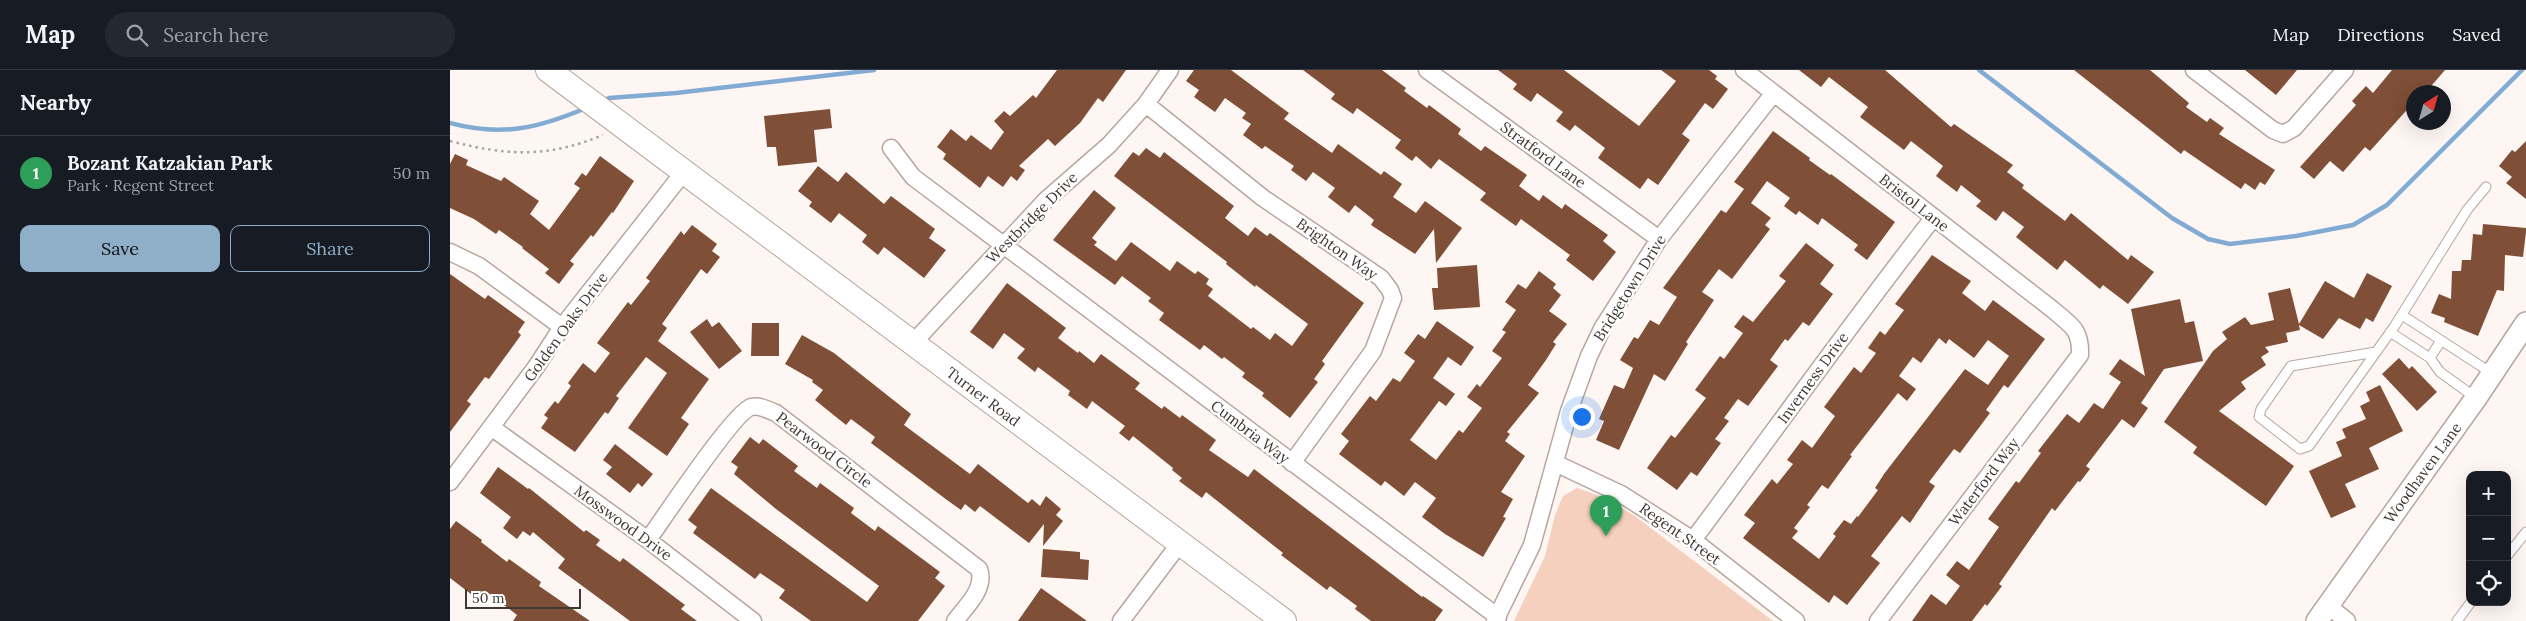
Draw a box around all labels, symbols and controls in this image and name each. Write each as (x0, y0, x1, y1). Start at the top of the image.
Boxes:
search box (105, 12, 455, 57)
text: Map (25, 19, 75, 50)
icon: search (123, 21, 151, 49)
text: Search here (163, 23, 269, 47)
text: Map (2273, 23, 2309, 46)
text: Directions (2337, 23, 2424, 46)
text: Saved (2452, 23, 2501, 46)
north arrow (2406, 85, 2451, 130)
text: Nearby (20, 89, 91, 116)
street label: Stratford Lane (1497, 117, 1590, 192)
text: Bozant Katzakian Park (67, 151, 273, 175)
text: 1 (33, 163, 39, 183)
text: 50 m (393, 163, 430, 183)
street label: Westbridge Drive (982, 168, 1081, 267)
street label: Bristol Lane (1876, 169, 1953, 236)
text: Park · Regent Street (67, 175, 214, 195)
street label: Brighton Way (1293, 214, 1382, 284)
button: Save (20, 225, 220, 272)
button: Share (230, 225, 430, 272)
street label: Bridgetown Drive (1589, 231, 1670, 345)
street label: Golden Oaks Drive (520, 268, 612, 385)
street label: Inverness Drive (1773, 328, 1852, 427)
street label: Turner Road (943, 363, 1024, 430)
street label: Cumbria Way (1207, 396, 1294, 467)
your location (1569, 404, 1595, 430)
street label: Pearwood Circle (773, 407, 876, 492)
street label: Woodhaven Lane (2380, 419, 2466, 527)
street label: Waterford Way (1944, 434, 2023, 529)
map controls (2466, 471, 2511, 606)
button: + (2466, 471, 2511, 516)
street label: Mosswood Drive (571, 481, 676, 564)
pin: 1 (1590, 495, 1622, 536)
street label: Regent Street (1636, 499, 1725, 569)
button: − (2466, 516, 2511, 561)
button: locate (2466, 561, 2511, 606)
scale bar (465, 586, 581, 609)
text: 50 m (472, 589, 505, 607)

